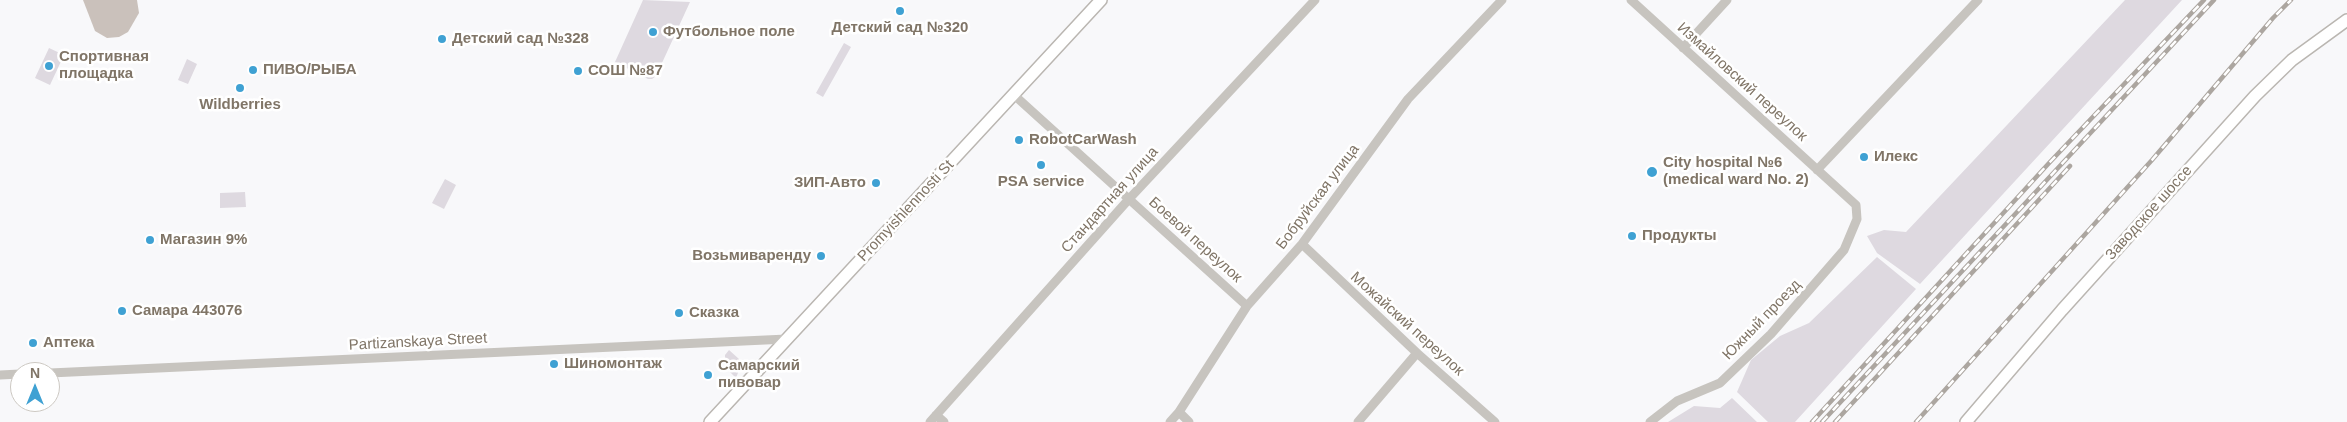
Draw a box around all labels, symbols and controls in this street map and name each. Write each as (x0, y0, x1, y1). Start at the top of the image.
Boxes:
marker: Детский сад №320 (894, 5, 906, 17)
place label: Детский сад №320 (832, 19, 968, 37)
street label: Измайловский переулок (1673, 19, 1811, 145)
place label: Футбольное поле (663, 23, 795, 41)
marker: Футбольное поле (647, 26, 659, 38)
place label: Детский сад №328 (452, 30, 589, 48)
marker: Детский сад №328 (436, 33, 448, 45)
place label: Спортивная площадка (59, 48, 149, 83)
marker: Спортивная площадка (43, 60, 55, 72)
place label: ПИВО/РЫБА (263, 61, 357, 79)
place label: СОШ №87 (588, 62, 663, 80)
marker: ПИВО/РЫБА (247, 64, 259, 76)
marker: СОШ №87 (572, 65, 584, 77)
marker: Wildberries (234, 82, 246, 94)
place label: Wildberries (199, 96, 281, 114)
place label: RobotCarWash (1029, 131, 1137, 149)
marker: RobotCarWash (1013, 134, 1025, 146)
street label: Бобруйская улица (1273, 141, 1363, 253)
street label: Стандартная улица (1058, 143, 1162, 257)
place label: Илекс (1874, 148, 1918, 166)
marker: Илекс (1858, 151, 1870, 163)
place label: City hospital №6 (medical ward No. 2) (1663, 154, 1809, 189)
street label: Promyishlennosti St (854, 156, 958, 266)
marker: PSA service (1035, 159, 1047, 171)
street label: Заводское шоссе (2102, 162, 2196, 264)
marker: City hospital №6 (medical ward No. 2) (1645, 165, 1659, 179)
place label: PSA service (998, 173, 1084, 191)
place label: ЗИП-Авто (794, 174, 866, 192)
marker: ЗИП-Авто (870, 177, 882, 189)
street label: Боевой переулок (1145, 193, 1245, 287)
place label: Продукты (1642, 227, 1717, 245)
marker: Продукты (1626, 230, 1638, 242)
place label: Магазин 9% (160, 231, 247, 249)
marker: Магазин 9% (144, 234, 156, 246)
place label: Возьмиваренду (692, 247, 811, 265)
marker: Возьмиваренду (815, 250, 827, 262)
street label: Можайский переулок (1347, 268, 1467, 380)
street label: Южный проезд (1719, 276, 1805, 364)
place label: Самара 443076 (132, 302, 242, 320)
place label: Сказка (689, 304, 739, 322)
marker: Самара 443076 (116, 305, 128, 317)
marker: Сказка (673, 307, 685, 319)
street label: Partizanskaya Street (348, 329, 488, 355)
place label: Аптека (43, 334, 94, 352)
marker: Аптека (27, 337, 39, 349)
place label: Шиномонтаж (564, 355, 662, 373)
place label: Самарский пивовар (718, 357, 800, 392)
marker: Шиномонтаж (548, 358, 560, 370)
north arrow (10, 362, 60, 412)
text: N (30, 365, 40, 381)
marker: Самарский пивовар (702, 369, 714, 381)

